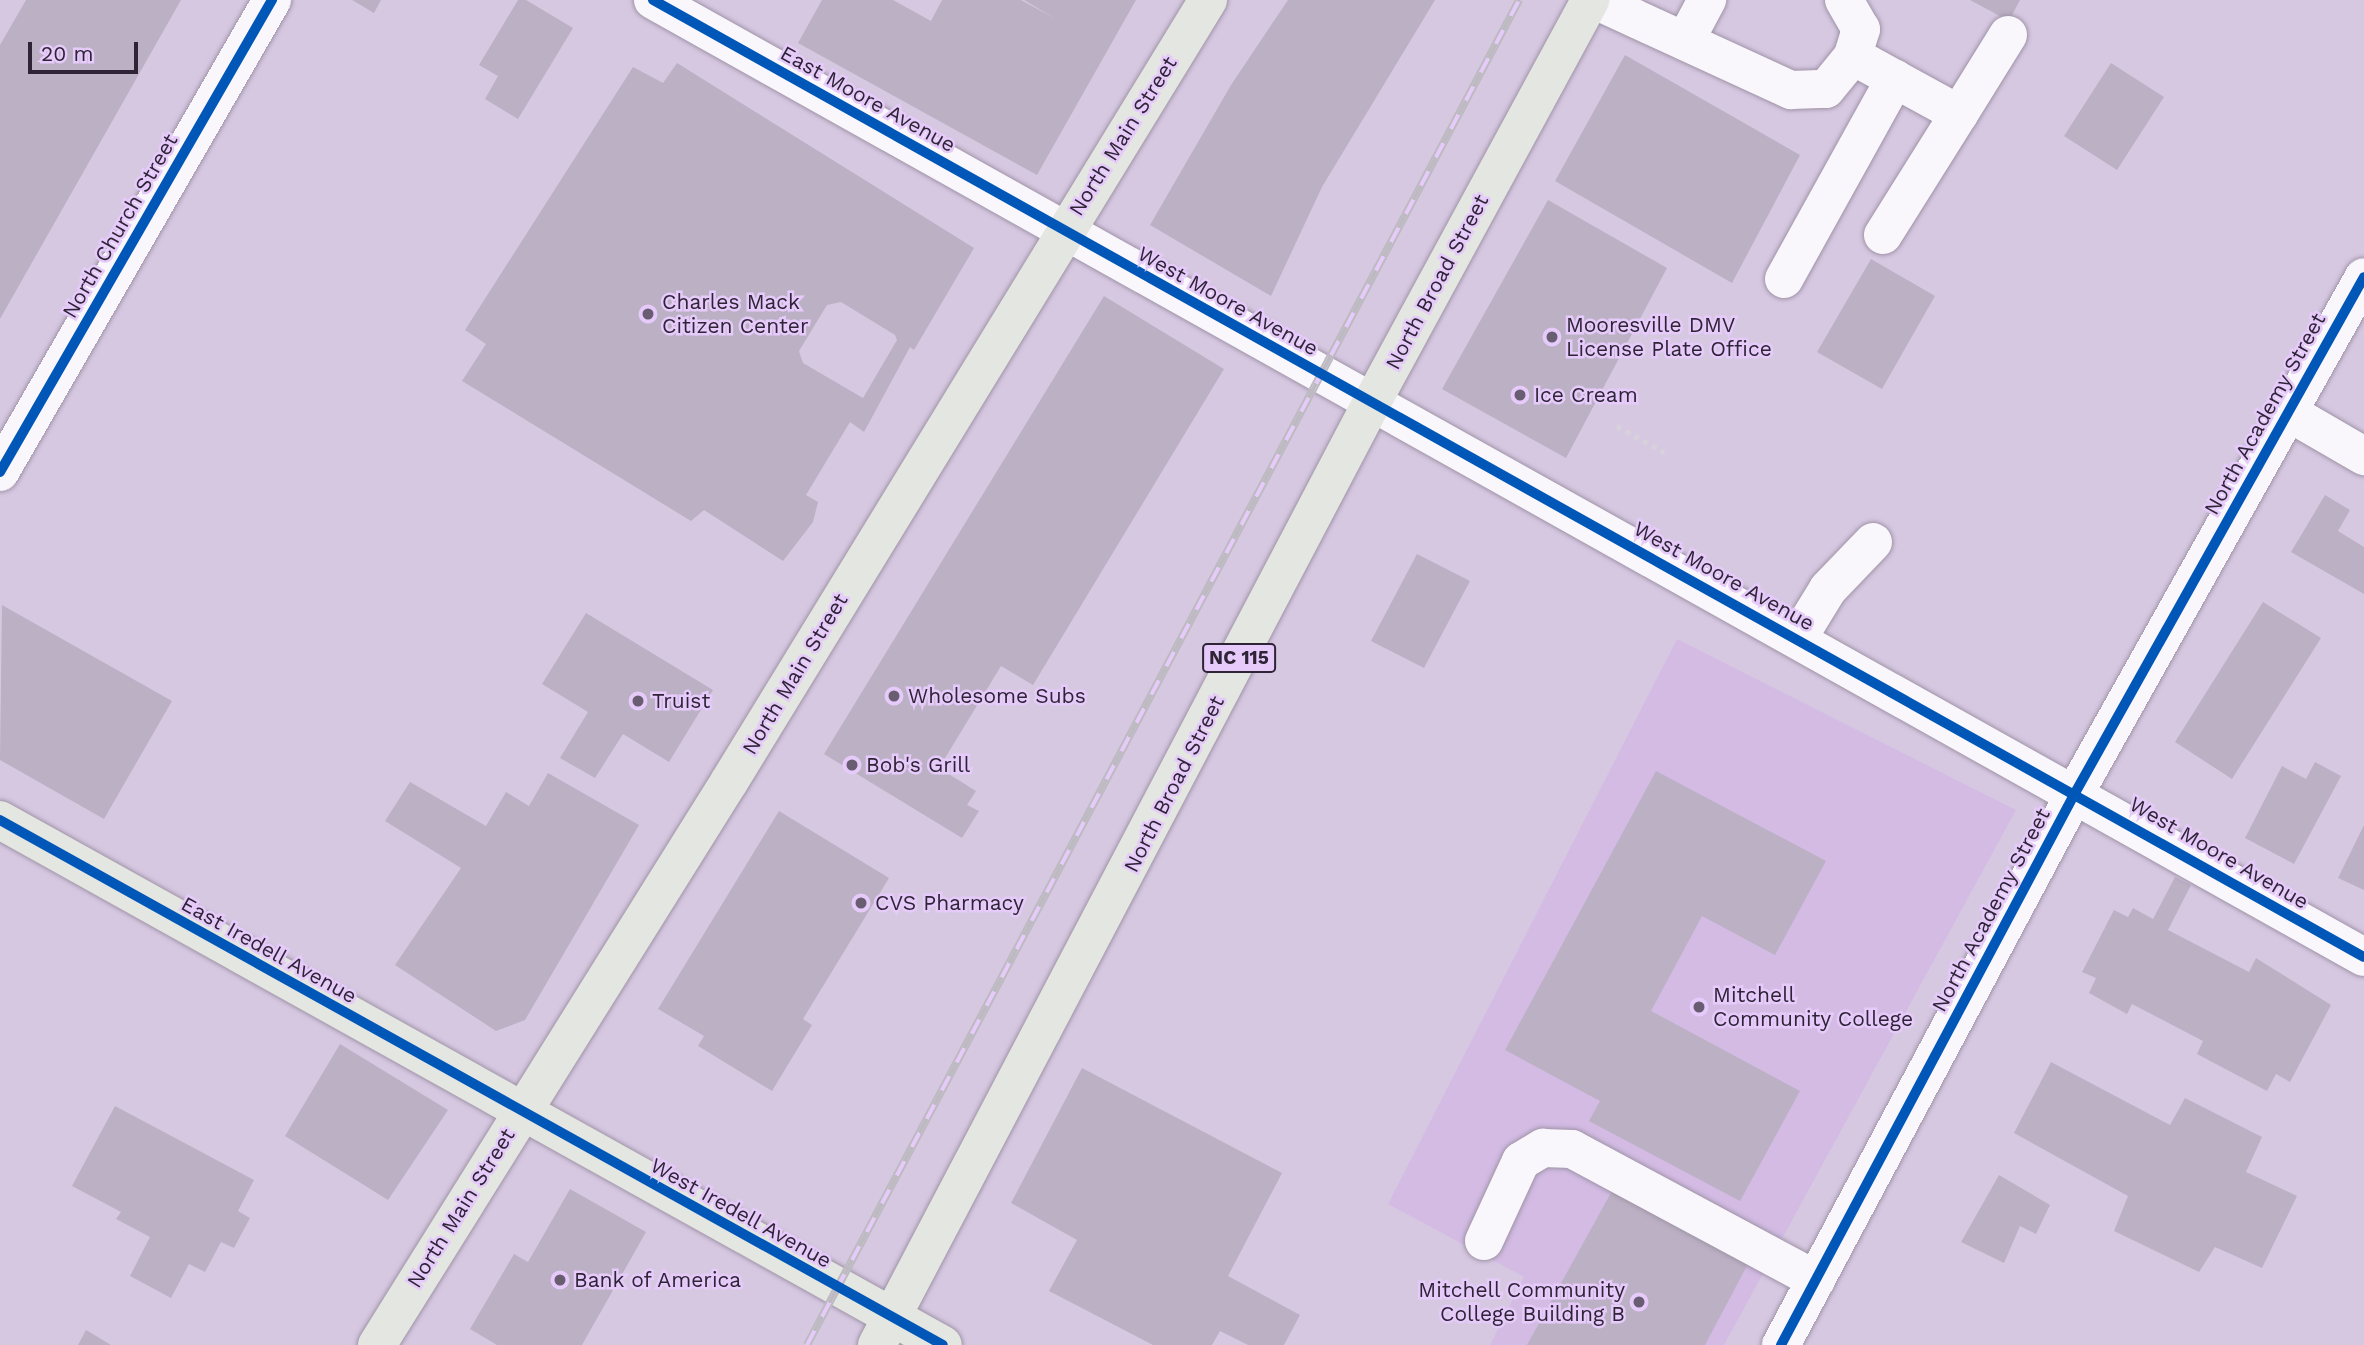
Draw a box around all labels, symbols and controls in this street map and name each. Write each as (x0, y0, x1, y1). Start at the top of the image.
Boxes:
scale bar (32, 28, 142, 72)
street label: East Moore Avenue (776, 40, 960, 158)
text: 20 m (41, 41, 93, 66)
street label: North Main Street (1064, 52, 1182, 220)
street label: North Church Street (57, 129, 183, 323)
street label: North Broad Street (1380, 190, 1494, 374)
street label: West Moore Avenue (1133, 241, 1323, 361)
place label: Charles Mack Citizen Center (662, 289, 809, 339)
marker: Charles Mack Citizen Center (640, 306, 656, 322)
street label: North Academy Street (2199, 308, 2331, 520)
place label: Mooresville DMV License Plate Office (1566, 312, 1772, 362)
marker: Mooresville DMV License Plate Office (1544, 329, 1560, 345)
place label: Ice Cream (1534, 382, 1638, 408)
marker: Ice Cream (1512, 387, 1528, 403)
street label: West Moore Avenue (1629, 516, 1819, 636)
street label: North Main Street (737, 589, 853, 759)
road number: NC 115 (1200, 642, 1278, 674)
place label: Wholesome Subs (908, 683, 1086, 709)
place label: Truist (652, 688, 710, 714)
marker: Wholesome Subs (886, 688, 902, 704)
street label: North Broad Street (1119, 692, 1229, 876)
marker: Truist (630, 693, 646, 709)
place label: Bob's Grill (866, 752, 970, 778)
marker: Bob's Grill (844, 757, 860, 773)
street label: West Moore Avenue (2125, 791, 2313, 915)
street label: North Academy Street (1926, 803, 2056, 1017)
place label: CVS Pharmacy (875, 890, 1024, 916)
street label: East Iredell Avenue (176, 891, 362, 1009)
marker: CVS Pharmacy (853, 895, 869, 911)
place label: Mitchell Community College (1713, 982, 1914, 1032)
marker: Mitchell Community College (1691, 999, 1707, 1015)
street label: North Main Street (402, 1124, 520, 1292)
street label: West Iredell Avenue (645, 1152, 837, 1274)
place label: Bank of America (574, 1267, 743, 1293)
marker: Bank of America (552, 1272, 568, 1288)
place label: Mitchell Community College Building B (1418, 1277, 1625, 1327)
marker: Mitchell Community College Building B (1631, 1294, 1647, 1310)

